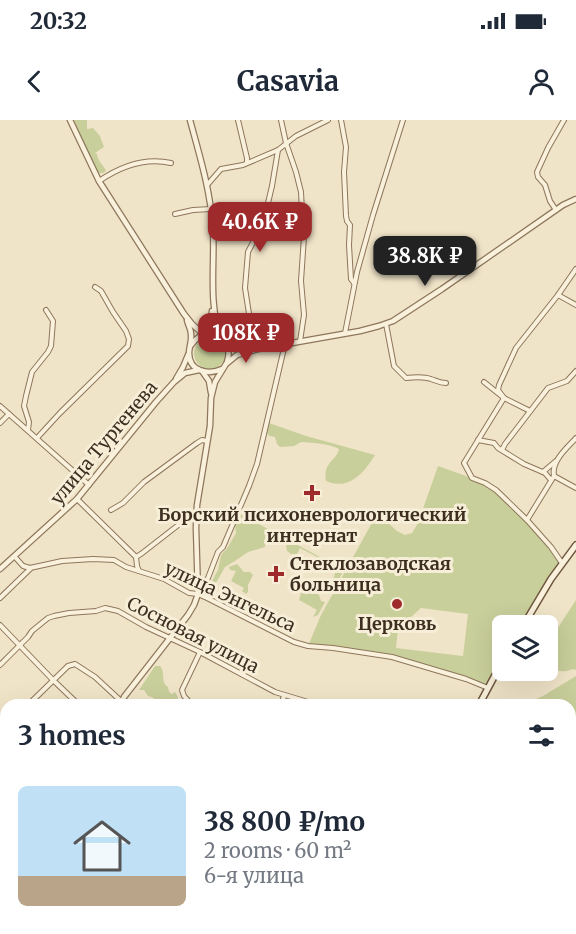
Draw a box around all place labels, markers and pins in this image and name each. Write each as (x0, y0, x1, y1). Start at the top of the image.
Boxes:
pin: 40.6K ₽ (205, 202, 315, 253)
pin: 38.8K ₽ (370, 236, 480, 287)
pin: 108K ₽ (197, 313, 295, 364)
marker: Борский психоневрологический интернат (303, 484, 321, 502)
place label: Борский психоневрологический интернат (158, 503, 467, 547)
place label: Стеклозаводская больница (290, 552, 451, 596)
marker: Стеклозаводская больница (267, 565, 285, 583)
marker: Церковь (390, 597, 404, 611)
place label: Церковь (358, 612, 437, 635)

